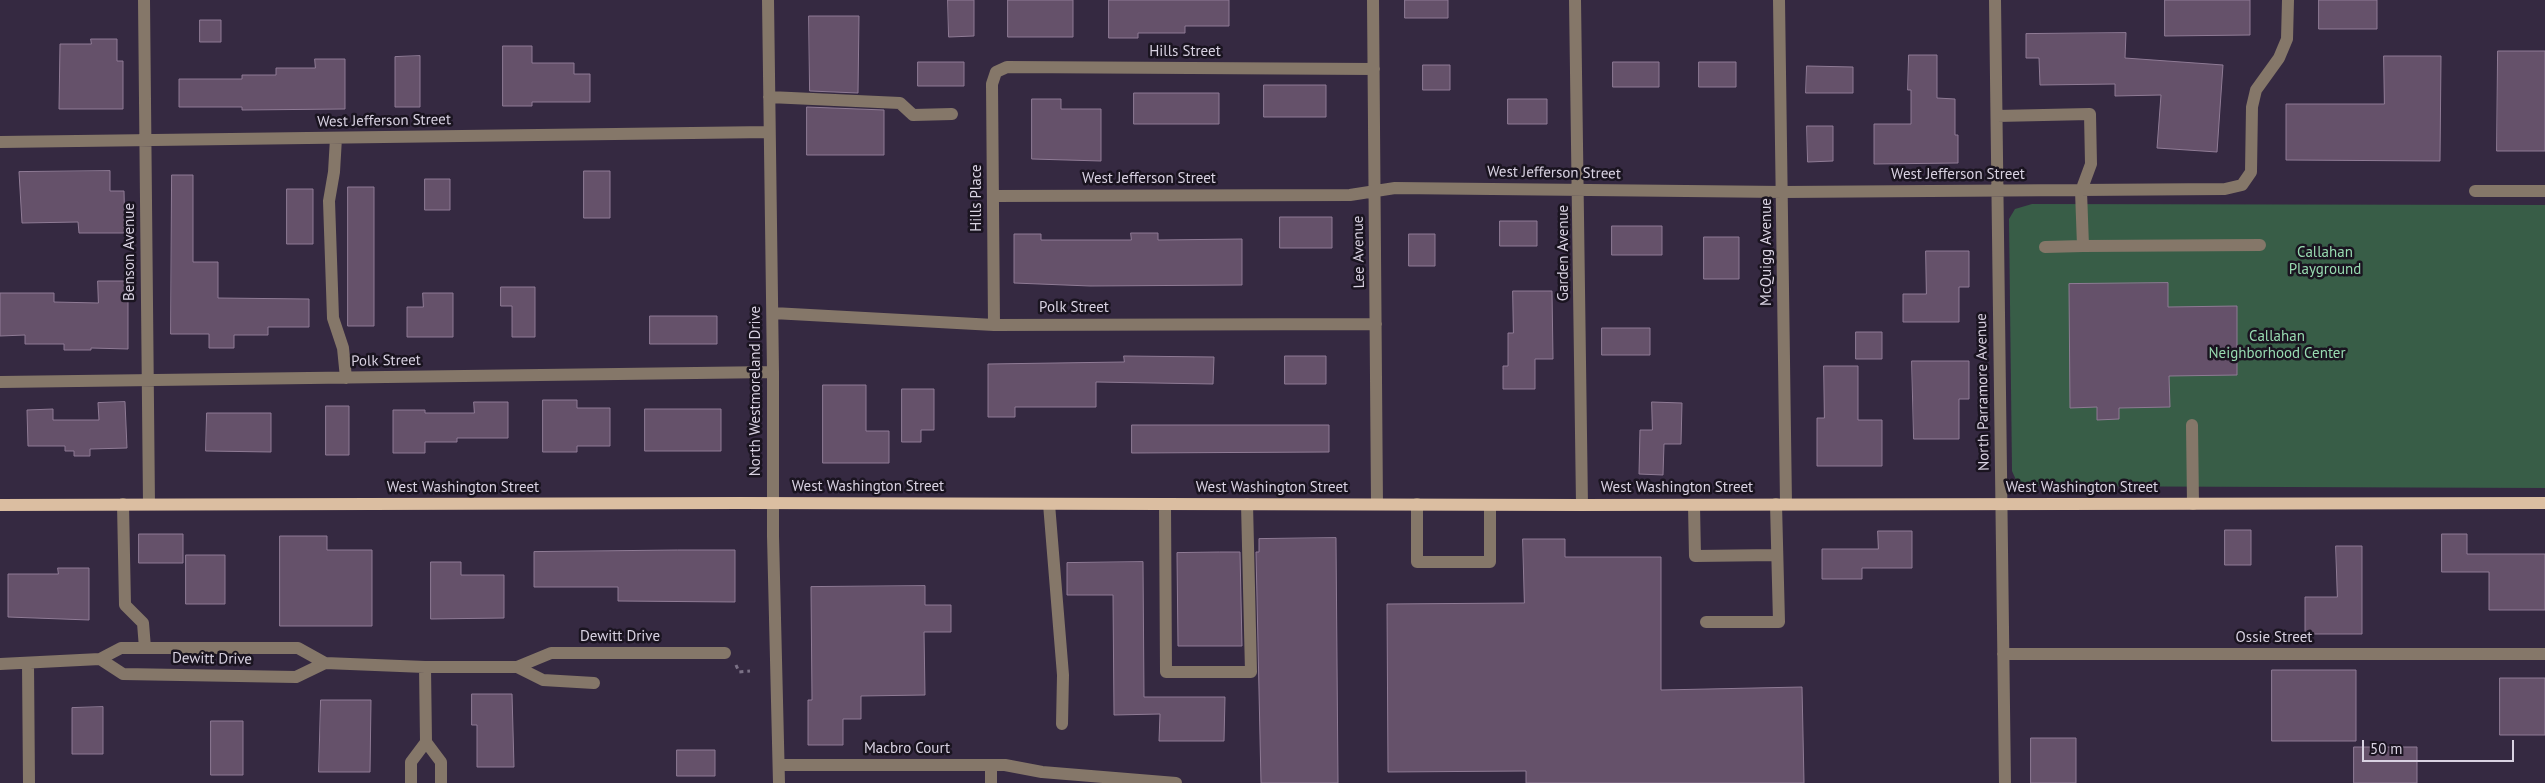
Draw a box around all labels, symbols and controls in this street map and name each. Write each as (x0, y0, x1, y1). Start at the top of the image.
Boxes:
street label: Hills Street (1149, 43, 1221, 61)
street label: West Jefferson Street (317, 111, 451, 131)
street label: West Jefferson Street (1487, 163, 1621, 183)
street label: Hills Place (968, 164, 986, 232)
street label: West Jefferson Street (1891, 166, 2025, 184)
street label: West Jefferson Street (1082, 170, 1216, 188)
street label: McQuigg Avenue (1758, 198, 1776, 306)
street label: Benson Avenue (121, 203, 139, 301)
street label: Garden Avenue (1555, 205, 1573, 301)
street label: Lee Avenue (1349, 215, 1369, 289)
park label: Callahan Playground (2289, 244, 2361, 279)
street label: Polk Street (1039, 299, 1109, 317)
street label: North Westmoreland Drive (747, 306, 765, 476)
street label: North Parramore Avenue (1973, 313, 1993, 471)
park label: Callahan Neighborhood Center (2208, 328, 2346, 363)
street label: Polk Street (351, 351, 421, 371)
street label: West Washington Street (792, 478, 944, 496)
street label: West Washington Street (387, 479, 539, 497)
street label: West Washington Street (1196, 479, 1348, 497)
street label: West Washington Street (1601, 479, 1753, 497)
street label: West Washington Street (2006, 479, 2158, 497)
street label: Dewitt Drive (580, 628, 660, 646)
street label: Ossie Street (2236, 629, 2312, 647)
street label: Dewitt Drive (172, 649, 252, 669)
scale bar (2365, 730, 2518, 762)
text: 50 m (2370, 739, 2403, 758)
street label: Macbro Court (864, 740, 950, 758)

